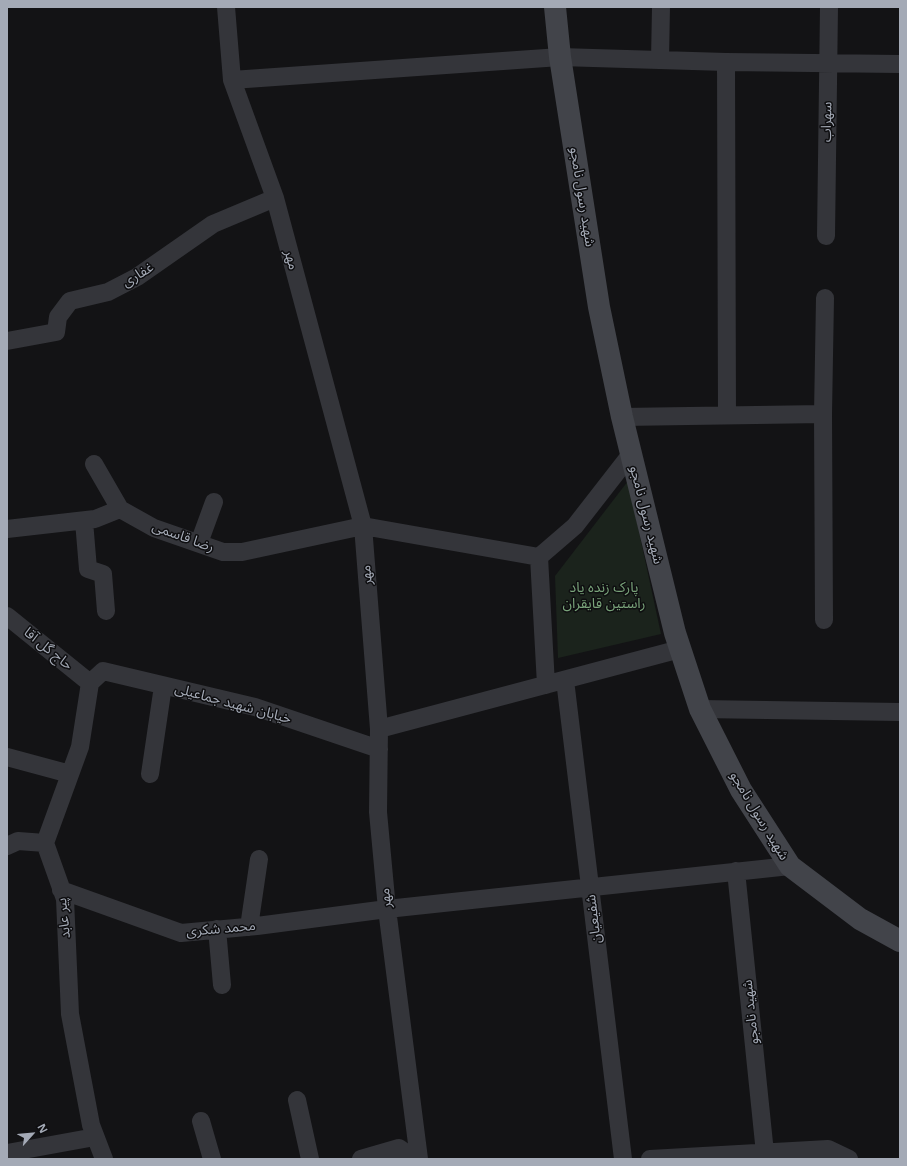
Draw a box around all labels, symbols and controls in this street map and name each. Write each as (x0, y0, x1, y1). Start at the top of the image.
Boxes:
street label: سهراب (818, 102, 836, 142)
street label: شهید رسول نامجو (566, 146, 598, 248)
street label: مهر (280, 248, 302, 272)
street label: غفاری (119, 259, 157, 291)
street label: شهید رسول نامجو (626, 464, 666, 566)
street label: رضا قاسمی (150, 518, 216, 556)
street label: مهر (358, 564, 376, 586)
park label: پارک زنده یاد راستین قایقران (563, 580, 645, 612)
street label: حاج گل آقا (20, 624, 76, 674)
street label: خیابان شهید جماعیلی (173, 680, 293, 728)
street label: شهید رسول نامجو (726, 768, 792, 864)
street label: مهر (377, 887, 395, 909)
street label: شفیعیان (583, 894, 605, 944)
street label: پیر عابد (54, 897, 74, 939)
street label: محمد شکری (186, 918, 256, 940)
street label: شهید نامجو (739, 979, 763, 1045)
north arrow (12, 1114, 52, 1154)
text: N (34, 1121, 52, 1136)

